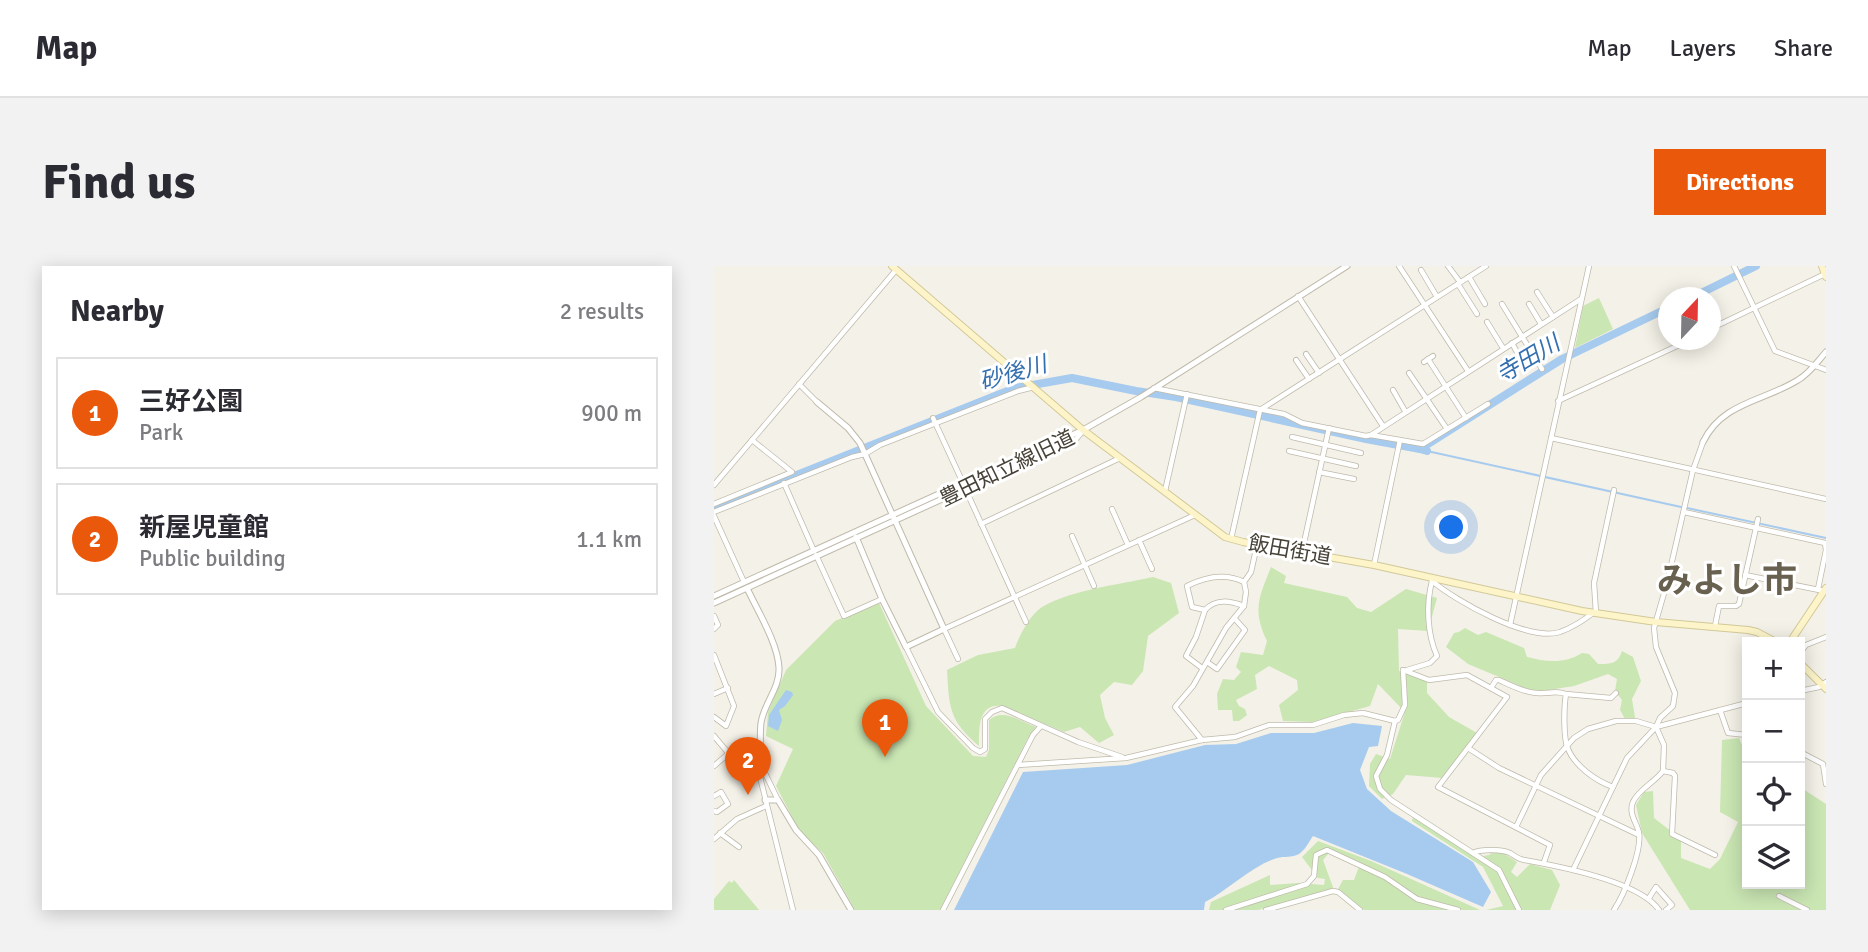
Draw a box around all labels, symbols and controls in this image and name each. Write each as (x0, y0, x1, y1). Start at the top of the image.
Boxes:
text: Map (35, 28, 97, 69)
text: Map (1587, 33, 1632, 63)
text: Layers (1670, 33, 1736, 63)
text: Share (1774, 33, 1833, 63)
button: Directions (1654, 149, 1826, 215)
text: Find us (42, 152, 195, 212)
north arrow (1658, 287, 1721, 350)
text: Nearby (70, 293, 164, 330)
text: 2 results (560, 297, 644, 326)
water label: 寺田川 (1491, 327, 1568, 389)
water label: 砂後川 (976, 349, 1053, 396)
text: 三好公園 (139, 386, 243, 418)
text: 1 (89, 399, 101, 428)
text: 900 m (581, 399, 642, 428)
text: Park (139, 418, 183, 447)
street label: 豊田知立線旧道 (935, 424, 1079, 512)
your location (1434, 510, 1468, 544)
text: 新屋児童館 (139, 512, 269, 544)
text: 2 (89, 525, 101, 554)
text: 1.1 km (576, 525, 642, 554)
street label: 飯田街道 (1246, 530, 1334, 570)
text: Public building (139, 544, 286, 573)
district label: みよし市 (1657, 559, 1797, 602)
map controls (1742, 637, 1805, 889)
button: + (1742, 637, 1805, 700)
pin: 1 (862, 699, 908, 757)
button: − (1742, 700, 1805, 763)
pin: 2 (725, 737, 771, 795)
button: locate (1742, 763, 1805, 826)
button: layers (1742, 826, 1805, 889)

